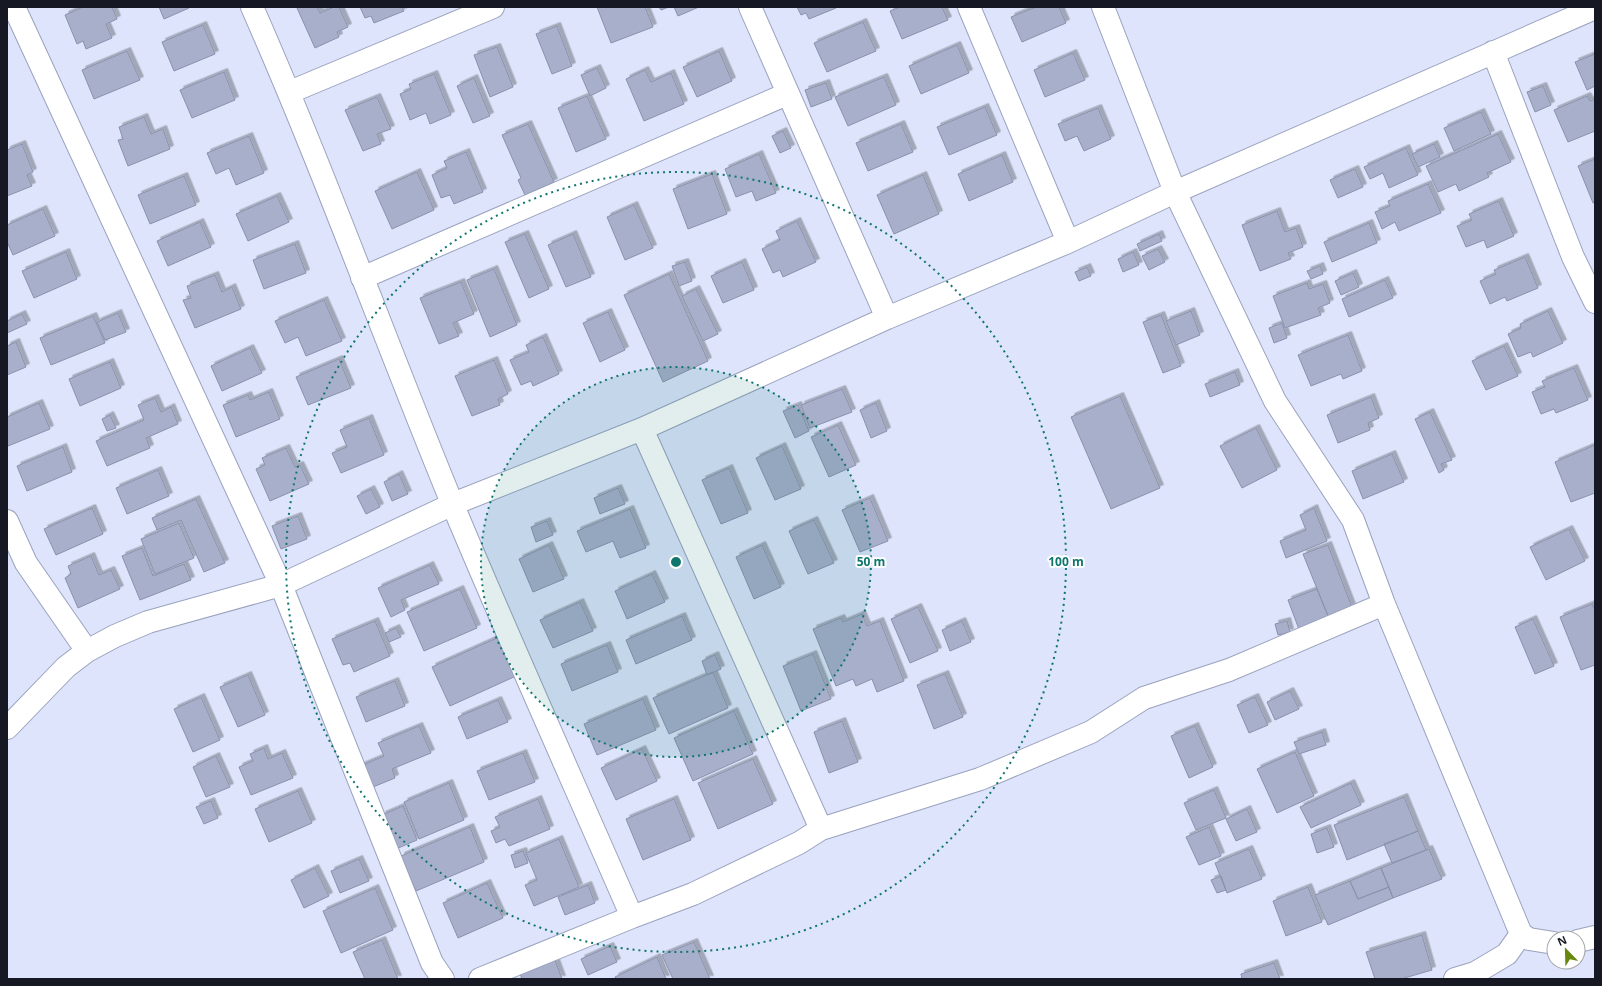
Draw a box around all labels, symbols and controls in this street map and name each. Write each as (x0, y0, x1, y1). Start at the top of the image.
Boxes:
text: 50 m (857, 553, 885, 570)
text: 100 m (1048, 553, 1084, 570)
centre of rings (669, 555, 683, 569)
north arrow (1546, 930, 1586, 970)
text: N (1555, 932, 1569, 949)

